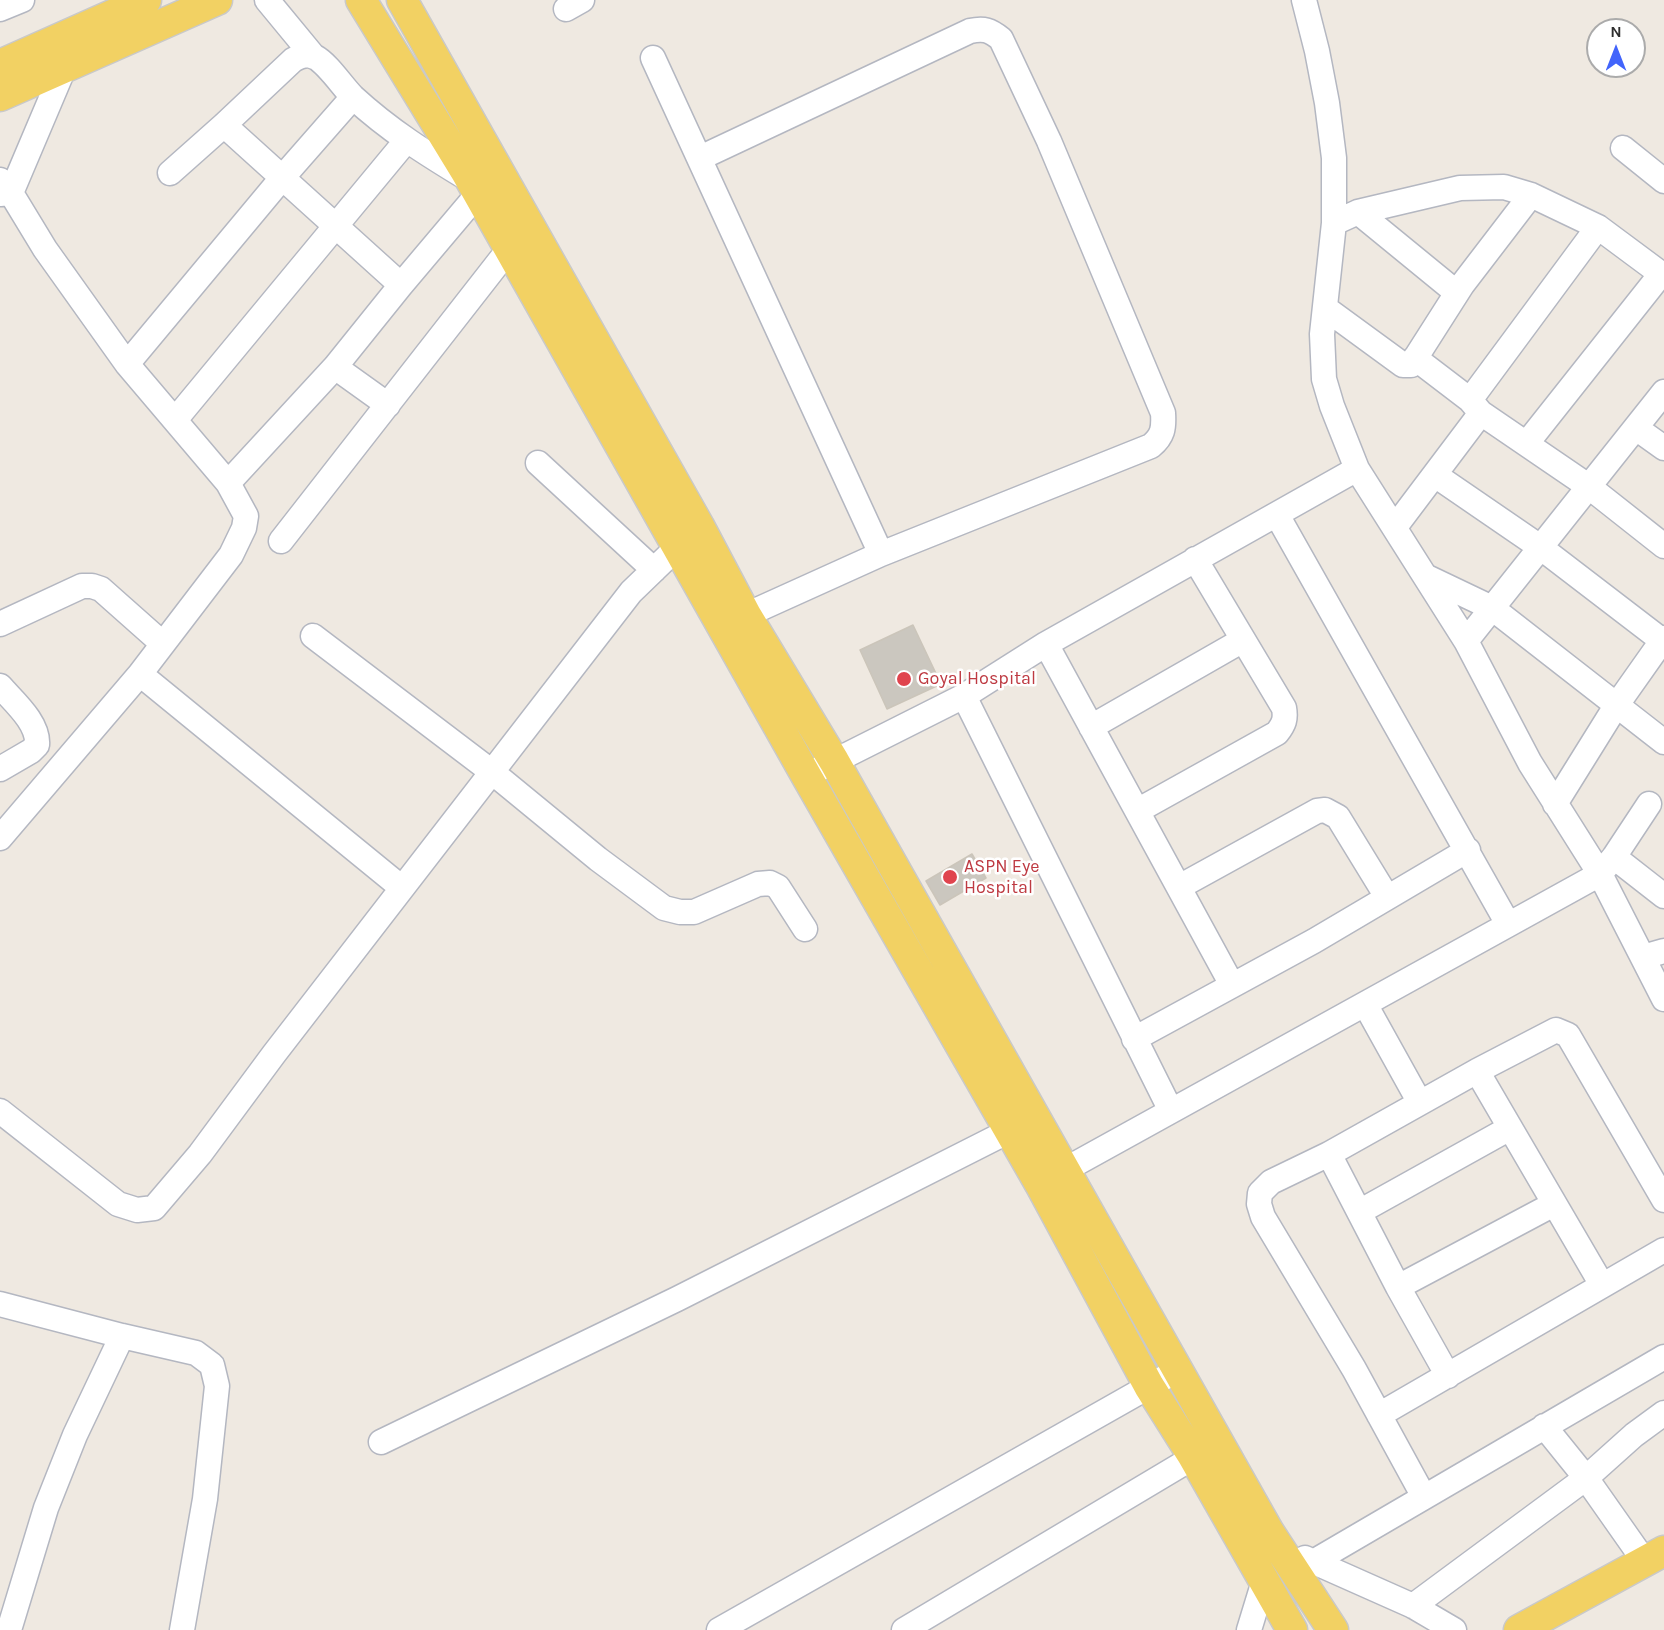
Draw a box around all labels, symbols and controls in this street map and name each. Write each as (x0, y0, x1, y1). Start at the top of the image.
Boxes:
north arrow (1586, 18, 1646, 78)
text: N (1610, 22, 1622, 41)
place label: Goyal Hospital (918, 668, 1036, 690)
marker: Goyal Hospital (895, 670, 913, 688)
place label: ASPN Eye Hospital (964, 856, 1040, 898)
marker: ASPN Eye Hospital (941, 868, 959, 886)

